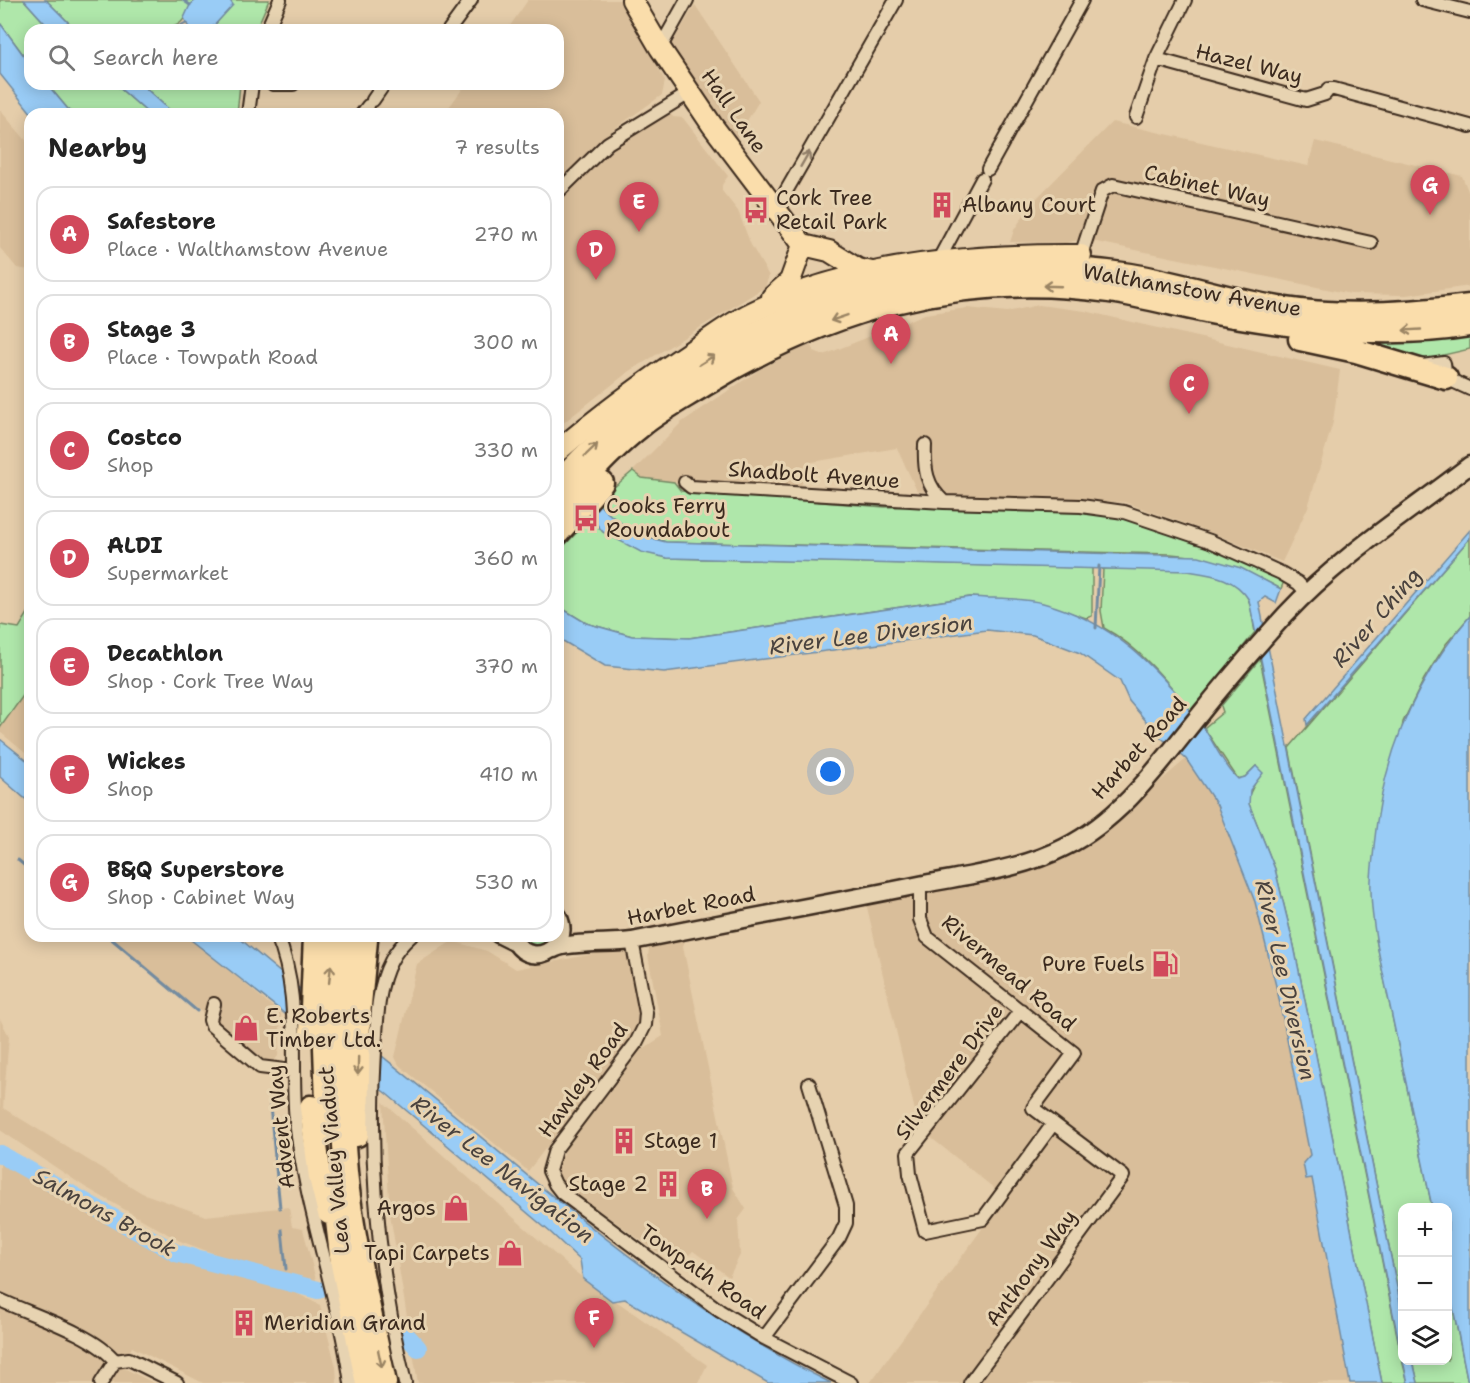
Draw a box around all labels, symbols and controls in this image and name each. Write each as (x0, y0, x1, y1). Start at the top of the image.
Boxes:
search box (24, 24, 564, 90)
street label: Hazel Way (1193, 37, 1305, 91)
icon: search (45, 41, 78, 74)
text: Search here (93, 43, 219, 72)
street label: Hall Lane (695, 63, 773, 159)
text: Nearby (48, 130, 147, 165)
text: 7 results (454, 134, 540, 160)
one-way arrow (799, 151, 811, 168)
street label: Cabinet Way (1141, 158, 1273, 214)
pin: G (1410, 166, 1450, 215)
pin: E (620, 182, 658, 232)
place label: Cork Tree Retail Park (776, 184, 888, 236)
building icon: Albany Court (927, 190, 957, 220)
place label: Albany Court (962, 191, 1096, 219)
bus stop icon: Cork Tree Retail Park (741, 195, 771, 225)
text: Safestore (107, 207, 216, 236)
text: A (62, 221, 77, 247)
text: 270 m (474, 221, 538, 247)
pin: D (576, 230, 616, 280)
text: Place · Walthamstow Avenue (107, 236, 388, 262)
street label: Walthamstow Avenue (1080, 257, 1304, 323)
one-way arrow (1042, 281, 1062, 292)
one-way arrow (830, 313, 849, 324)
pin: A (872, 314, 910, 364)
text: Stage 3 (107, 315, 196, 344)
one-way arrow (1402, 325, 1422, 336)
text: B (63, 329, 76, 355)
text: 300 m (472, 329, 538, 355)
text: Place · Towpath Road (107, 344, 318, 370)
one-way arrow (699, 354, 715, 366)
pin: C (1170, 364, 1208, 414)
text: Costco (107, 423, 182, 452)
text: C (63, 437, 76, 463)
text: 330 m (474, 437, 538, 463)
one-way arrow (583, 443, 598, 457)
text: Shop (107, 452, 154, 478)
street label: Shadbolt Avenue (727, 455, 901, 495)
place label: Cooks Ferry Roundabout (606, 492, 730, 544)
bus stop icon: Cooks Ferry Roundabout (571, 503, 601, 533)
text: ALDI (107, 531, 163, 560)
text: D (62, 545, 77, 571)
text: 360 m (473, 545, 538, 571)
text: Supermarket (107, 560, 229, 586)
water label: River Ching (1325, 561, 1428, 673)
water label: River Lee Diversion (768, 608, 975, 661)
text: Decathlon (107, 639, 223, 668)
text: E (63, 653, 76, 679)
text: 370 m (474, 653, 538, 679)
text: Shop · Cork Tree Way (107, 668, 314, 694)
street label: Harbet Road (1085, 690, 1193, 806)
text: Wickes (107, 747, 186, 776)
your location (816, 757, 845, 786)
text: F (64, 761, 75, 787)
text: 410 m (479, 761, 538, 787)
text: Shop (107, 776, 154, 802)
text: B&Q Superstore (107, 855, 285, 884)
text: G (61, 869, 78, 895)
text: 530 m (475, 869, 538, 895)
water label: River Lee Diversion (1248, 877, 1323, 1083)
street label: Harbet Road (624, 880, 758, 932)
text: Shop · Cabinet Way (107, 884, 295, 910)
street label: Rivermead Road (936, 908, 1082, 1038)
fuel station icon: Pure Fuels (1150, 949, 1180, 979)
place label: Pure Fuels (1042, 950, 1145, 978)
one-way arrow (325, 964, 336, 984)
street label: Silvermere Drive (889, 998, 1009, 1146)
place label: E. Roberts Timber Ltd. (266, 1002, 381, 1054)
shop icon: E. Roberts Timber Ltd. (231, 1013, 261, 1043)
street label: Hawley Road (532, 1017, 634, 1143)
one-way arrow (352, 1056, 364, 1076)
street label: Advent Way (261, 1064, 301, 1190)
street label: Lea Valley Viaduct (312, 1065, 356, 1255)
water label: River Lee Navigation (406, 1089, 600, 1250)
building icon: Stage 1 (609, 1126, 639, 1156)
place label: Stage 1 (644, 1127, 718, 1155)
water label: Salmons Brook (28, 1161, 182, 1264)
building icon: Stage 2 (653, 1169, 683, 1199)
place label: Stage 2 (568, 1170, 648, 1198)
pin: B (688, 1170, 726, 1219)
shop icon: Argos (441, 1193, 471, 1223)
place label: Argos (376, 1194, 436, 1222)
map controls (1398, 1203, 1452, 1365)
button: + (1398, 1203, 1452, 1257)
street label: Anthony Way (979, 1204, 1083, 1332)
street label: Towpath Road (634, 1218, 772, 1326)
shop icon: Tapi Carpets (495, 1238, 525, 1268)
place label: Tapi Carpets (364, 1239, 490, 1267)
button: − (1398, 1257, 1452, 1311)
pin: F (574, 1298, 614, 1348)
building icon: Meridian Grand (229, 1308, 259, 1338)
place label: Meridian Grand (264, 1309, 426, 1337)
button: layers (1398, 1311, 1452, 1365)
one-way arrow (375, 1349, 387, 1368)

